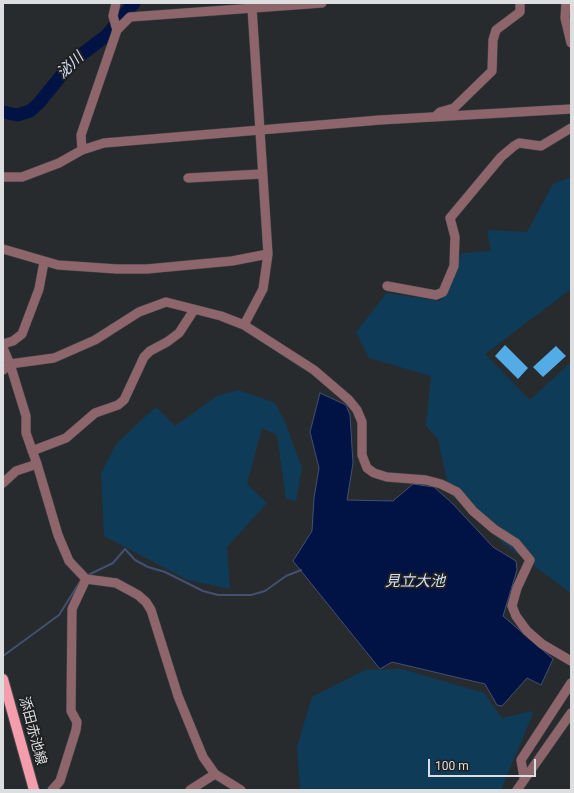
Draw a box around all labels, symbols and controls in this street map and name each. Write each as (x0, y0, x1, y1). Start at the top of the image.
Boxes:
water label: 泌川 (54, 49, 88, 83)
water label: 見立大池 (385, 573, 445, 591)
street label: 添田赤池線 (15, 695, 49, 767)
scale bar (430, 751, 538, 777)
text: 100 m (435, 759, 469, 773)

